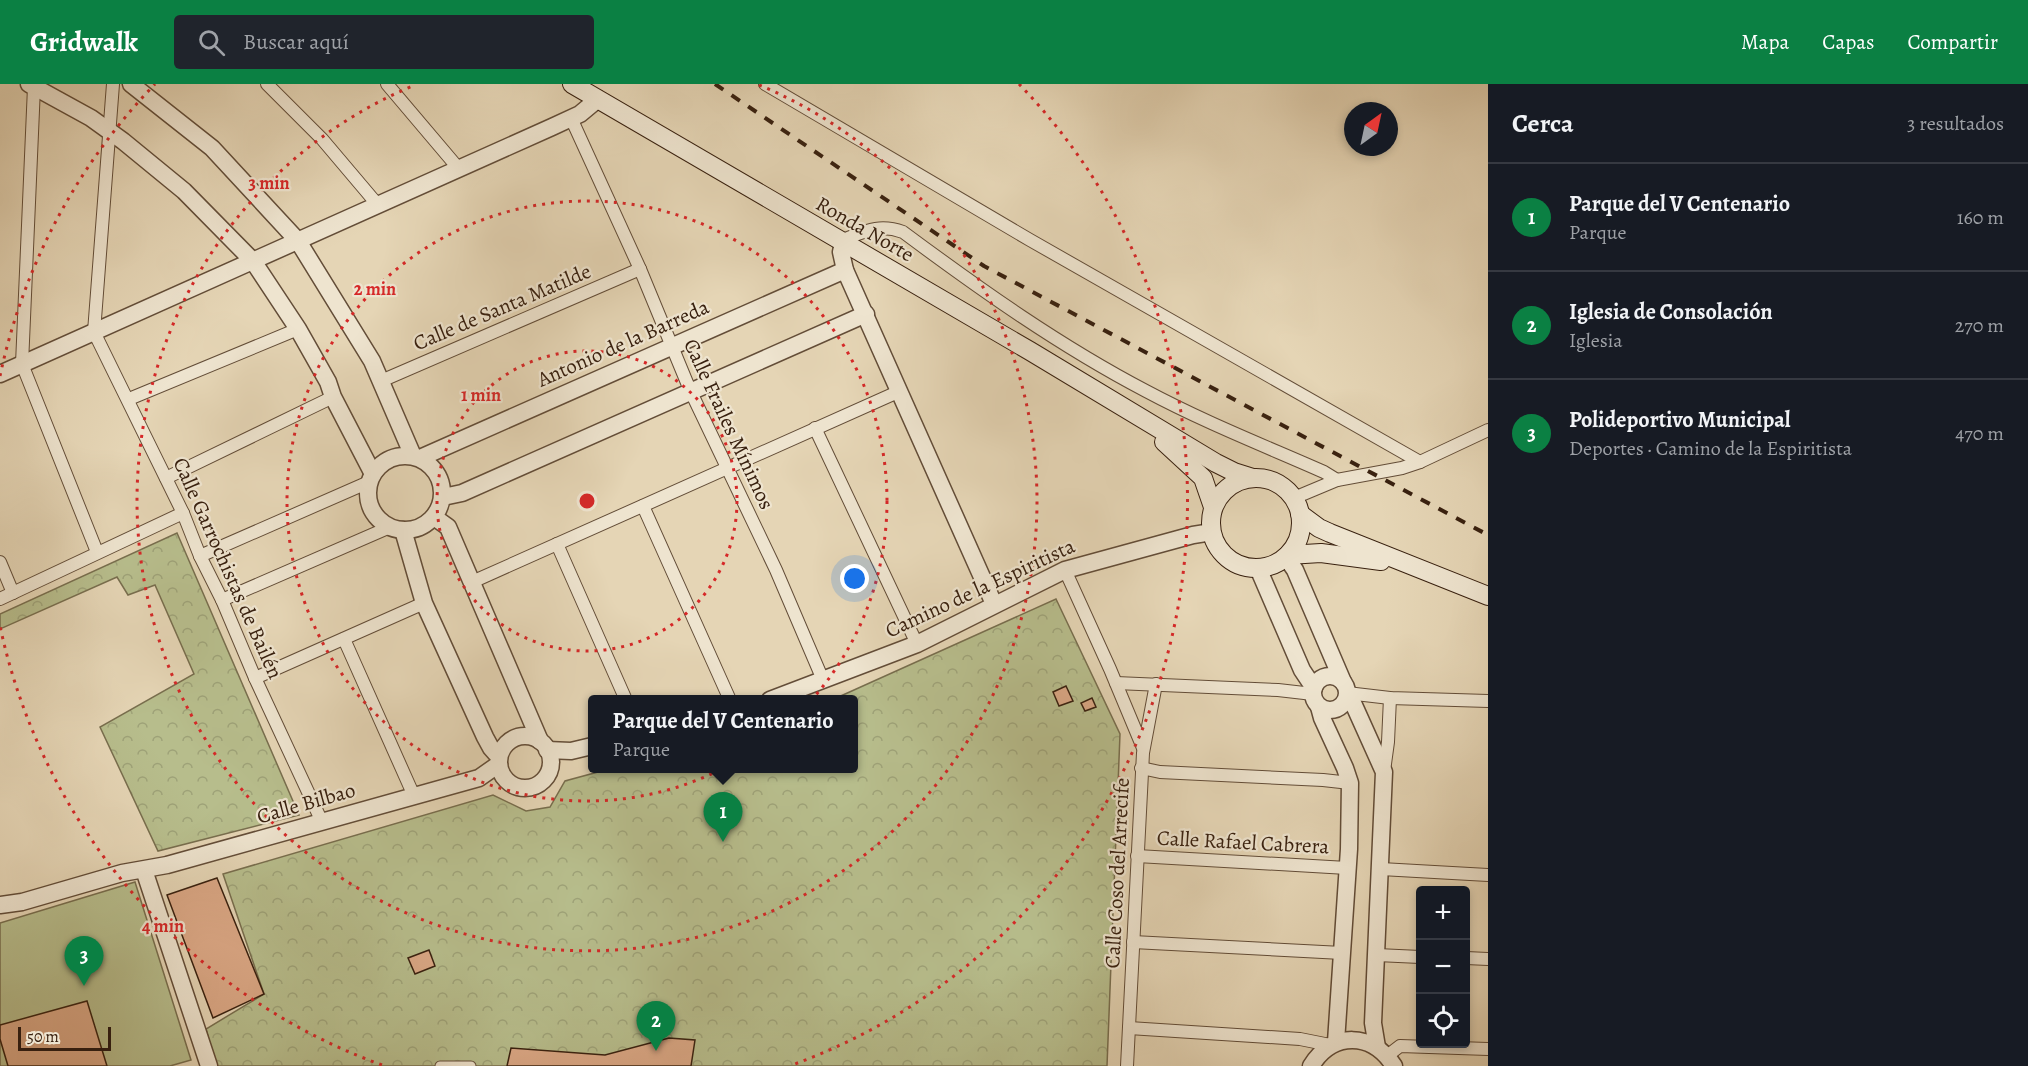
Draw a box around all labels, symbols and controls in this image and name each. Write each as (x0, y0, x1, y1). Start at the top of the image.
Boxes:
search box (174, 15, 594, 69)
text: Gridwalk (30, 23, 138, 61)
icon: search (195, 26, 228, 59)
text: Buscar aquí (243, 27, 349, 57)
text: Mapa (1741, 28, 1789, 56)
text: Capas (1822, 28, 1875, 56)
text: Compartir (1908, 28, 1998, 56)
north arrow (1344, 102, 1398, 156)
text: Cerca (1512, 106, 1574, 141)
text: 3 resultados (1907, 110, 2004, 137)
text: 3 min (248, 171, 290, 195)
text: Parque del V Centenario (1569, 189, 1790, 219)
street label: Ronda Norte (811, 190, 919, 268)
text: 1 (1528, 204, 1535, 231)
text: 160 m (1957, 204, 2004, 231)
text: Parque (1569, 219, 1627, 246)
street label: Calle de Santa Matilde (409, 257, 595, 357)
text: 2 min (354, 277, 396, 301)
street label: Antonio de la Barreda (532, 292, 714, 394)
text: Iglesia de Consolación (1569, 297, 1773, 327)
text: 2 (1527, 312, 1536, 339)
text: 270 m (1955, 312, 2004, 339)
text: Iglesia (1569, 327, 1623, 354)
street label: Calle Frailes Mínimos (677, 334, 781, 514)
text: 1 min (461, 383, 501, 407)
text: Polideportivo Municipal (1569, 405, 1791, 435)
text: 3 (1527, 420, 1536, 447)
text: 470 m (1955, 420, 2004, 447)
text: Deportes · Camino de la Espiritista (1569, 435, 1852, 462)
street label: Calle Garrochistas de Bailén (166, 453, 290, 683)
centre of rings (577, 491, 597, 511)
street label: Camino de la Espiritista (881, 532, 1080, 644)
your location (840, 564, 869, 593)
popup (588, 695, 858, 773)
text: Parque del V Centenario (612, 706, 834, 736)
text: Parque (612, 736, 670, 763)
street label: Calle Bilbao (254, 776, 358, 830)
street label: Calle Coso del Arrecife (1098, 777, 1136, 969)
pin: 1 (704, 792, 742, 842)
street label: Calle Rafael Cabrera (1156, 824, 1330, 861)
map controls (1416, 886, 1470, 1048)
button: + (1416, 886, 1470, 940)
text: 4 min (142, 914, 184, 938)
pin: 3 (64, 936, 104, 986)
button: − (1416, 940, 1470, 994)
button: locate (1416, 994, 1470, 1048)
pin: 2 (636, 1002, 676, 1051)
scale bar (18, 1024, 111, 1052)
text: 50 m (27, 1026, 59, 1048)

